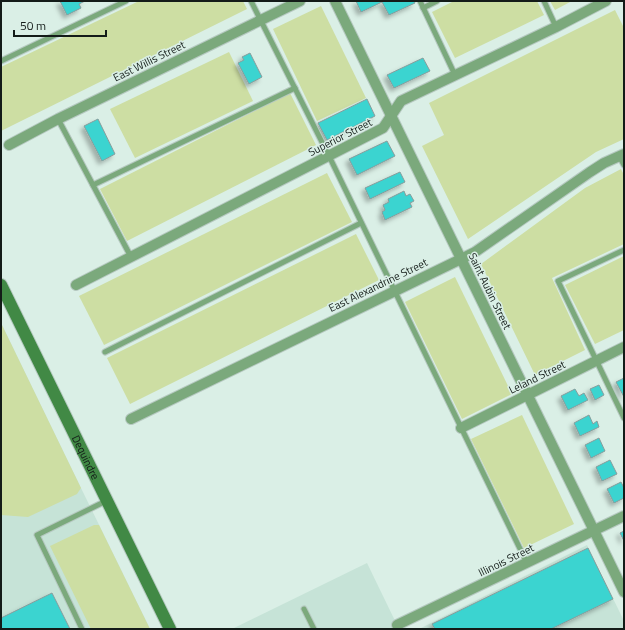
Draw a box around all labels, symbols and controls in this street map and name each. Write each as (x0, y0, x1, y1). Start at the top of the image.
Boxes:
scale bar (14, 12, 106, 38)
text: 50 m (20, 16, 46, 35)
street label: East Willis Street (110, 37, 188, 85)
street label: Superior Street (305, 114, 375, 160)
street label: Saint Aubin Street (465, 250, 516, 332)
street label: East Alexandrine Street (326, 254, 430, 316)
street label: Leland Street (506, 356, 568, 398)
street label: Dequindre (68, 432, 104, 483)
street label: Illinois Street (475, 540, 537, 580)

